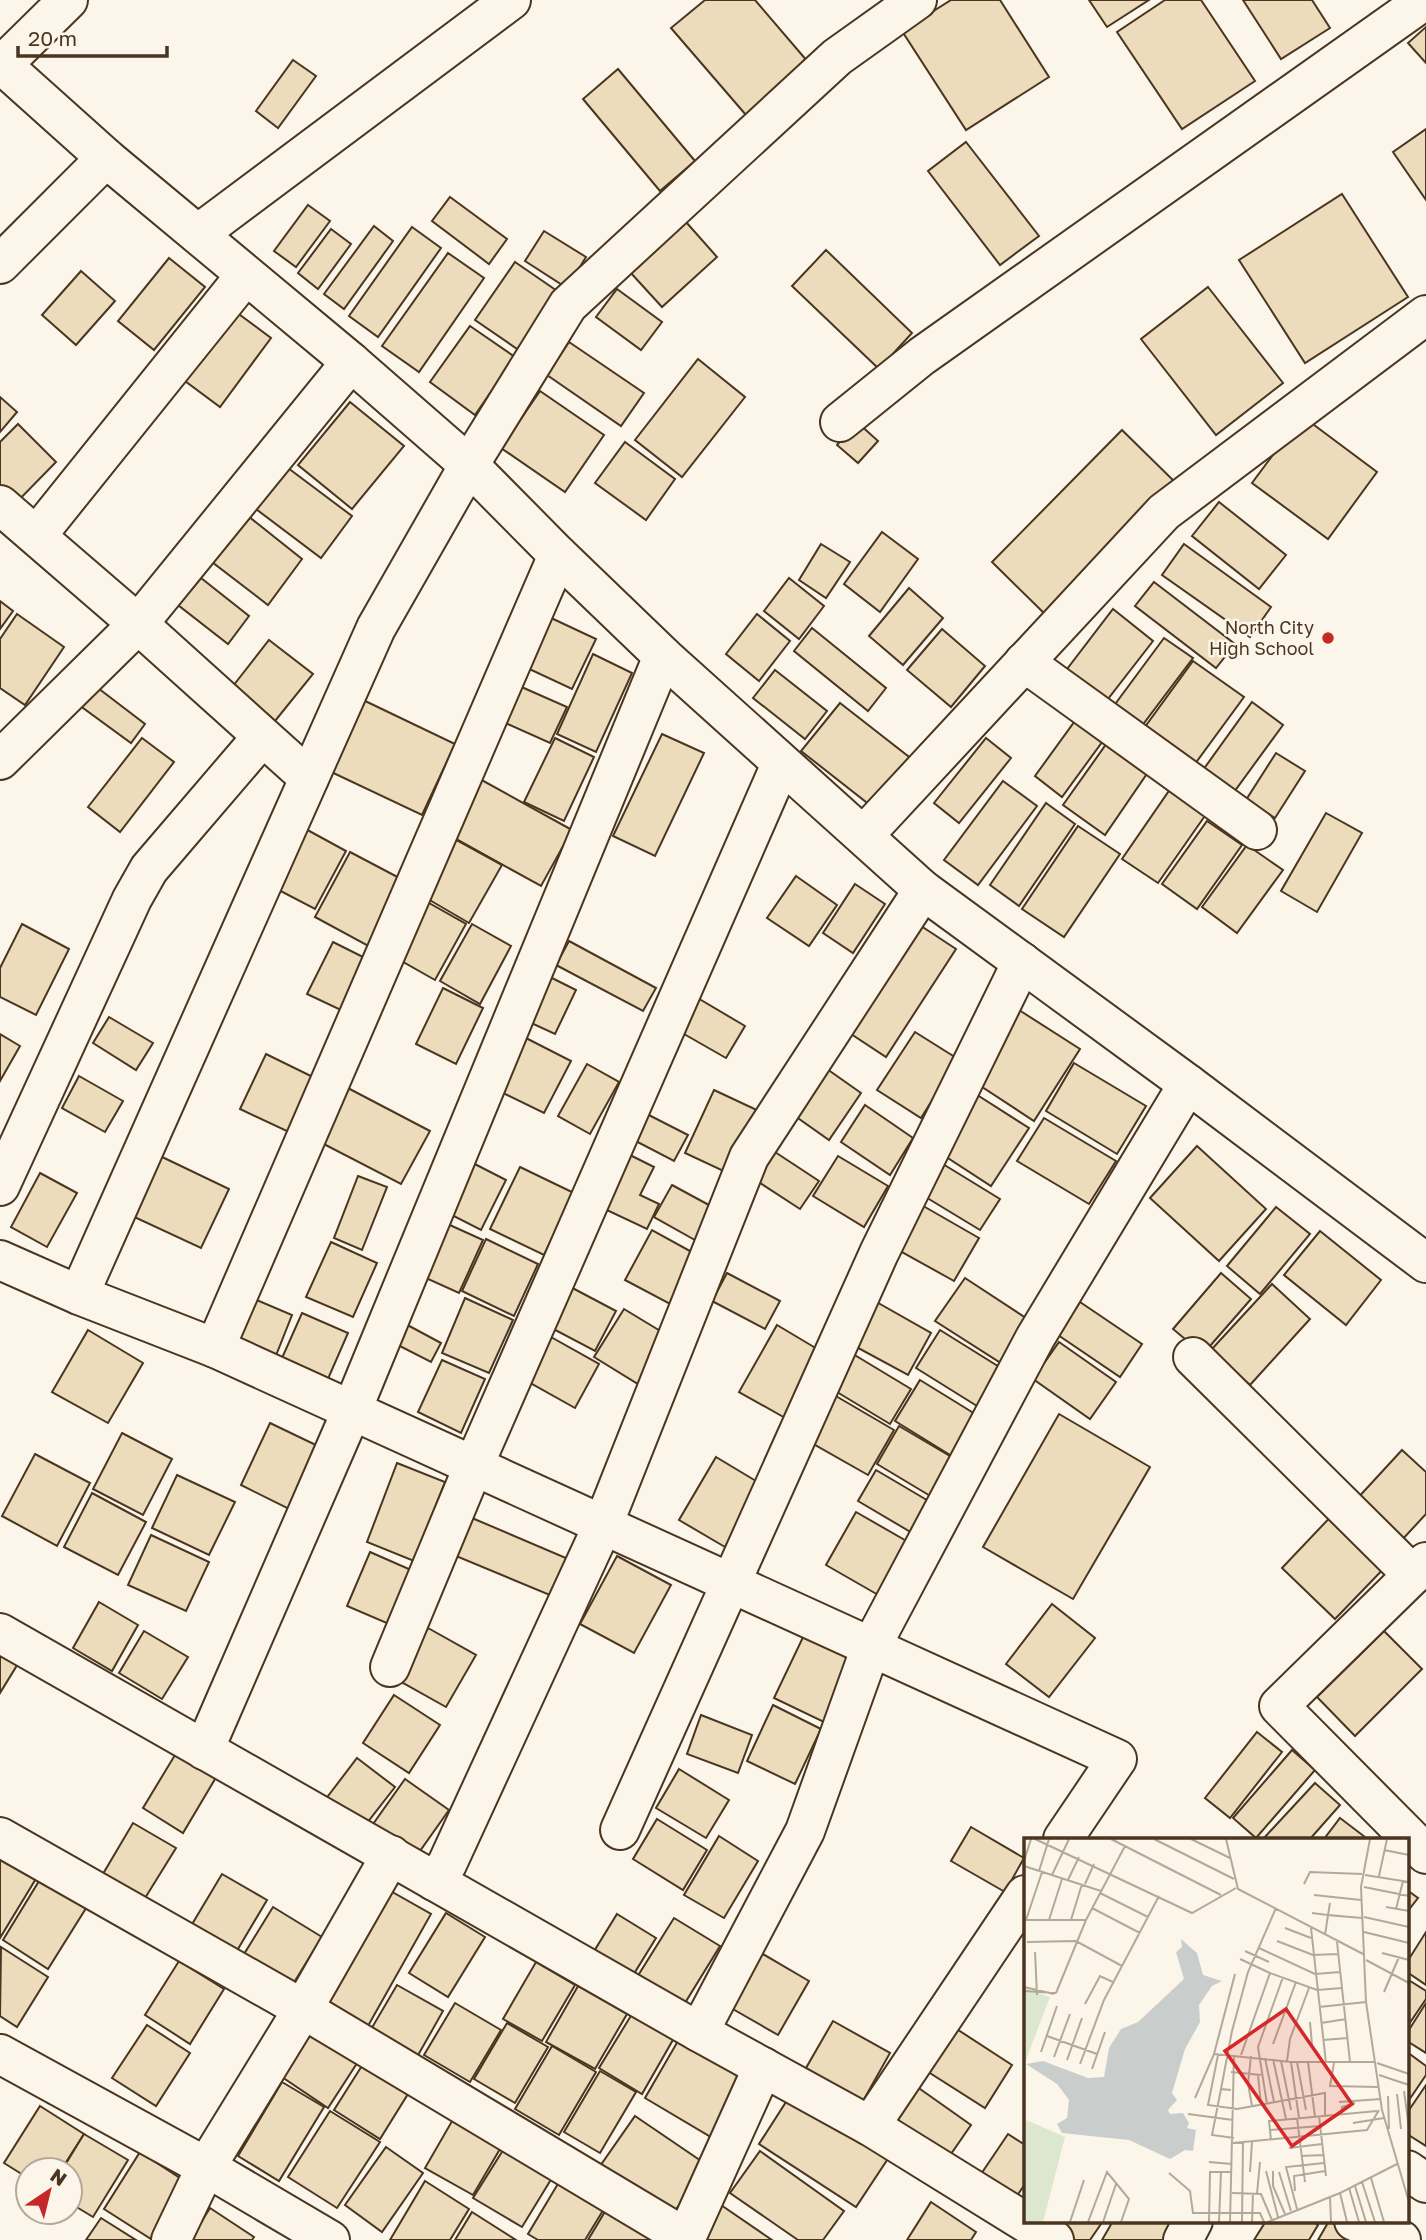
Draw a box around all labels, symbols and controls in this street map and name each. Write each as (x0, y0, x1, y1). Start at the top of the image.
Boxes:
scale bar (18, 14, 166, 58)
text: 20 m (28, 25, 77, 51)
place label: North City High School (1209, 616, 1314, 659)
marker: North City High School (1320, 630, 1336, 646)
inset map (1024, 1838, 1408, 2222)
north arrow (14, 2156, 84, 2226)
text: N (47, 2163, 72, 2190)

